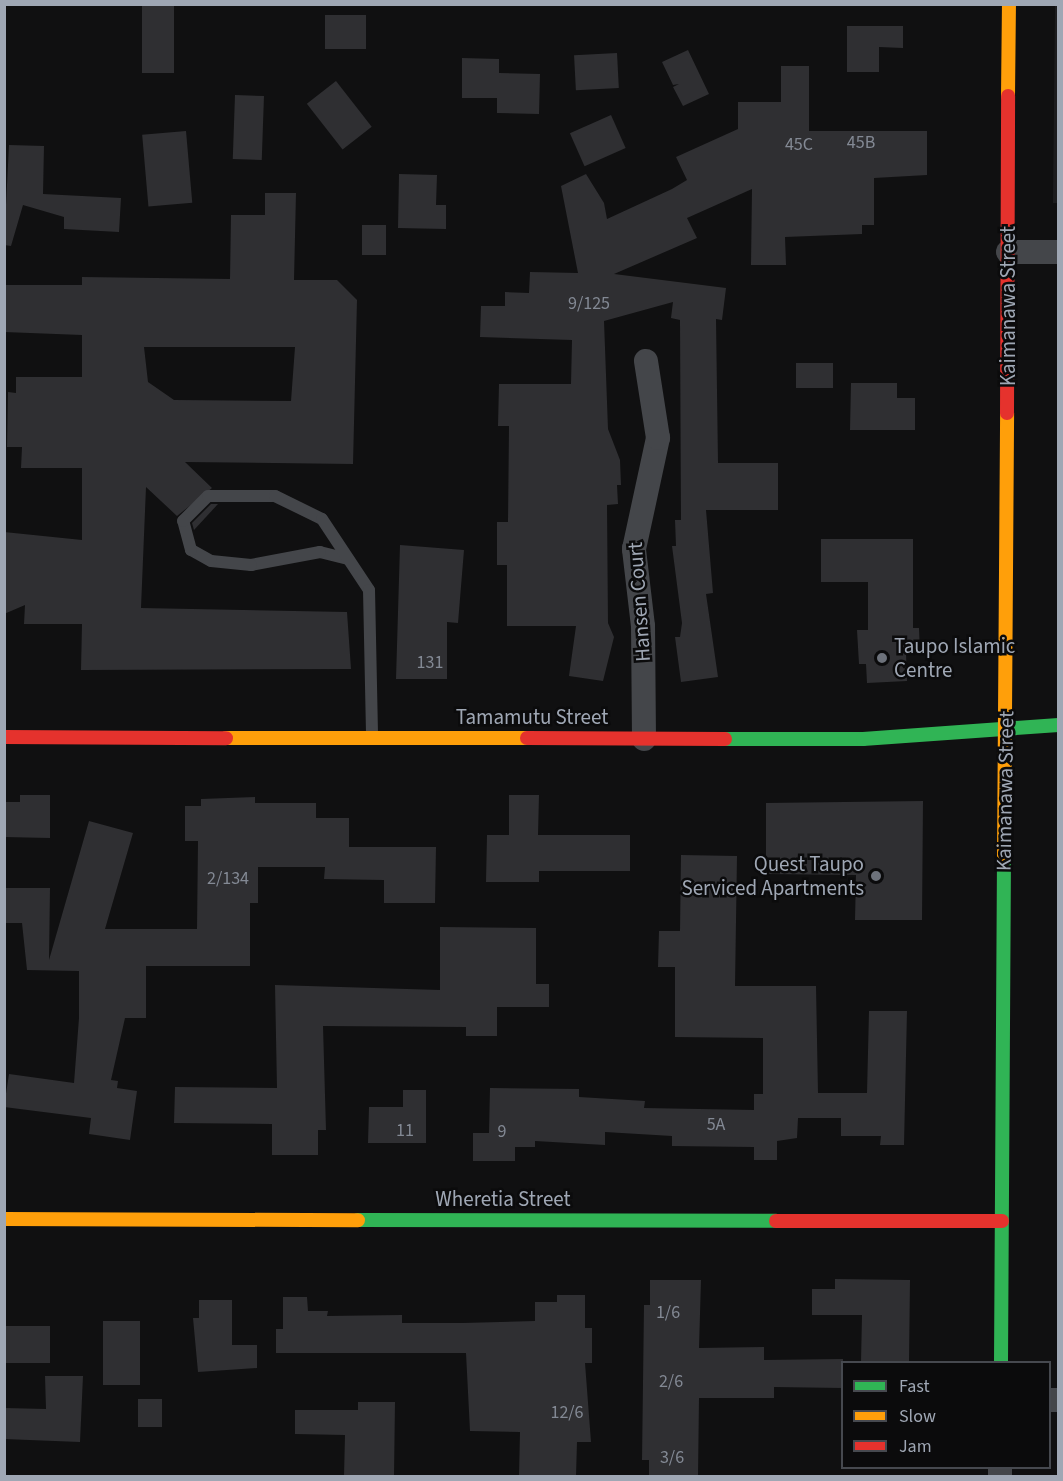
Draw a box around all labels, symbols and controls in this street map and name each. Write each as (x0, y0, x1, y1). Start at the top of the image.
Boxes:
house number: 45B (847, 132, 875, 154)
house number: 45C (785, 134, 813, 156)
street label: Kaimanawa Street (995, 226, 1021, 386)
house number: 9/125 (568, 293, 610, 315)
street label: Hansen Court (622, 541, 656, 663)
place label: Taupo Islamic Centre (894, 633, 1015, 683)
marker: Taupo Islamic Centre (875, 651, 889, 665)
house number: 131 (417, 652, 443, 674)
street label: Tamamutu Street (456, 704, 608, 730)
street label: Kaimanawa Street (991, 711, 1019, 871)
place label: Quest Taupo Serviced Apartments (681, 851, 864, 901)
house number: 2/134 (207, 868, 249, 890)
marker: Quest Taupo Serviced Apartments (869, 869, 883, 883)
house number: 5A (707, 1114, 725, 1136)
house number: 11 (396, 1120, 414, 1142)
house number: 9 (498, 1121, 506, 1143)
street label: Wheretia Street (435, 1186, 571, 1212)
house number: 1/6 (656, 1302, 680, 1324)
legend (841, 1361, 1051, 1469)
house number: 2/6 (659, 1371, 683, 1393)
text: Fast (899, 1374, 930, 1399)
house number: 12/6 (550, 1402, 584, 1424)
text: Slow (899, 1404, 936, 1429)
text: Jam (899, 1434, 932, 1459)
house number: 3/6 (660, 1447, 684, 1469)

